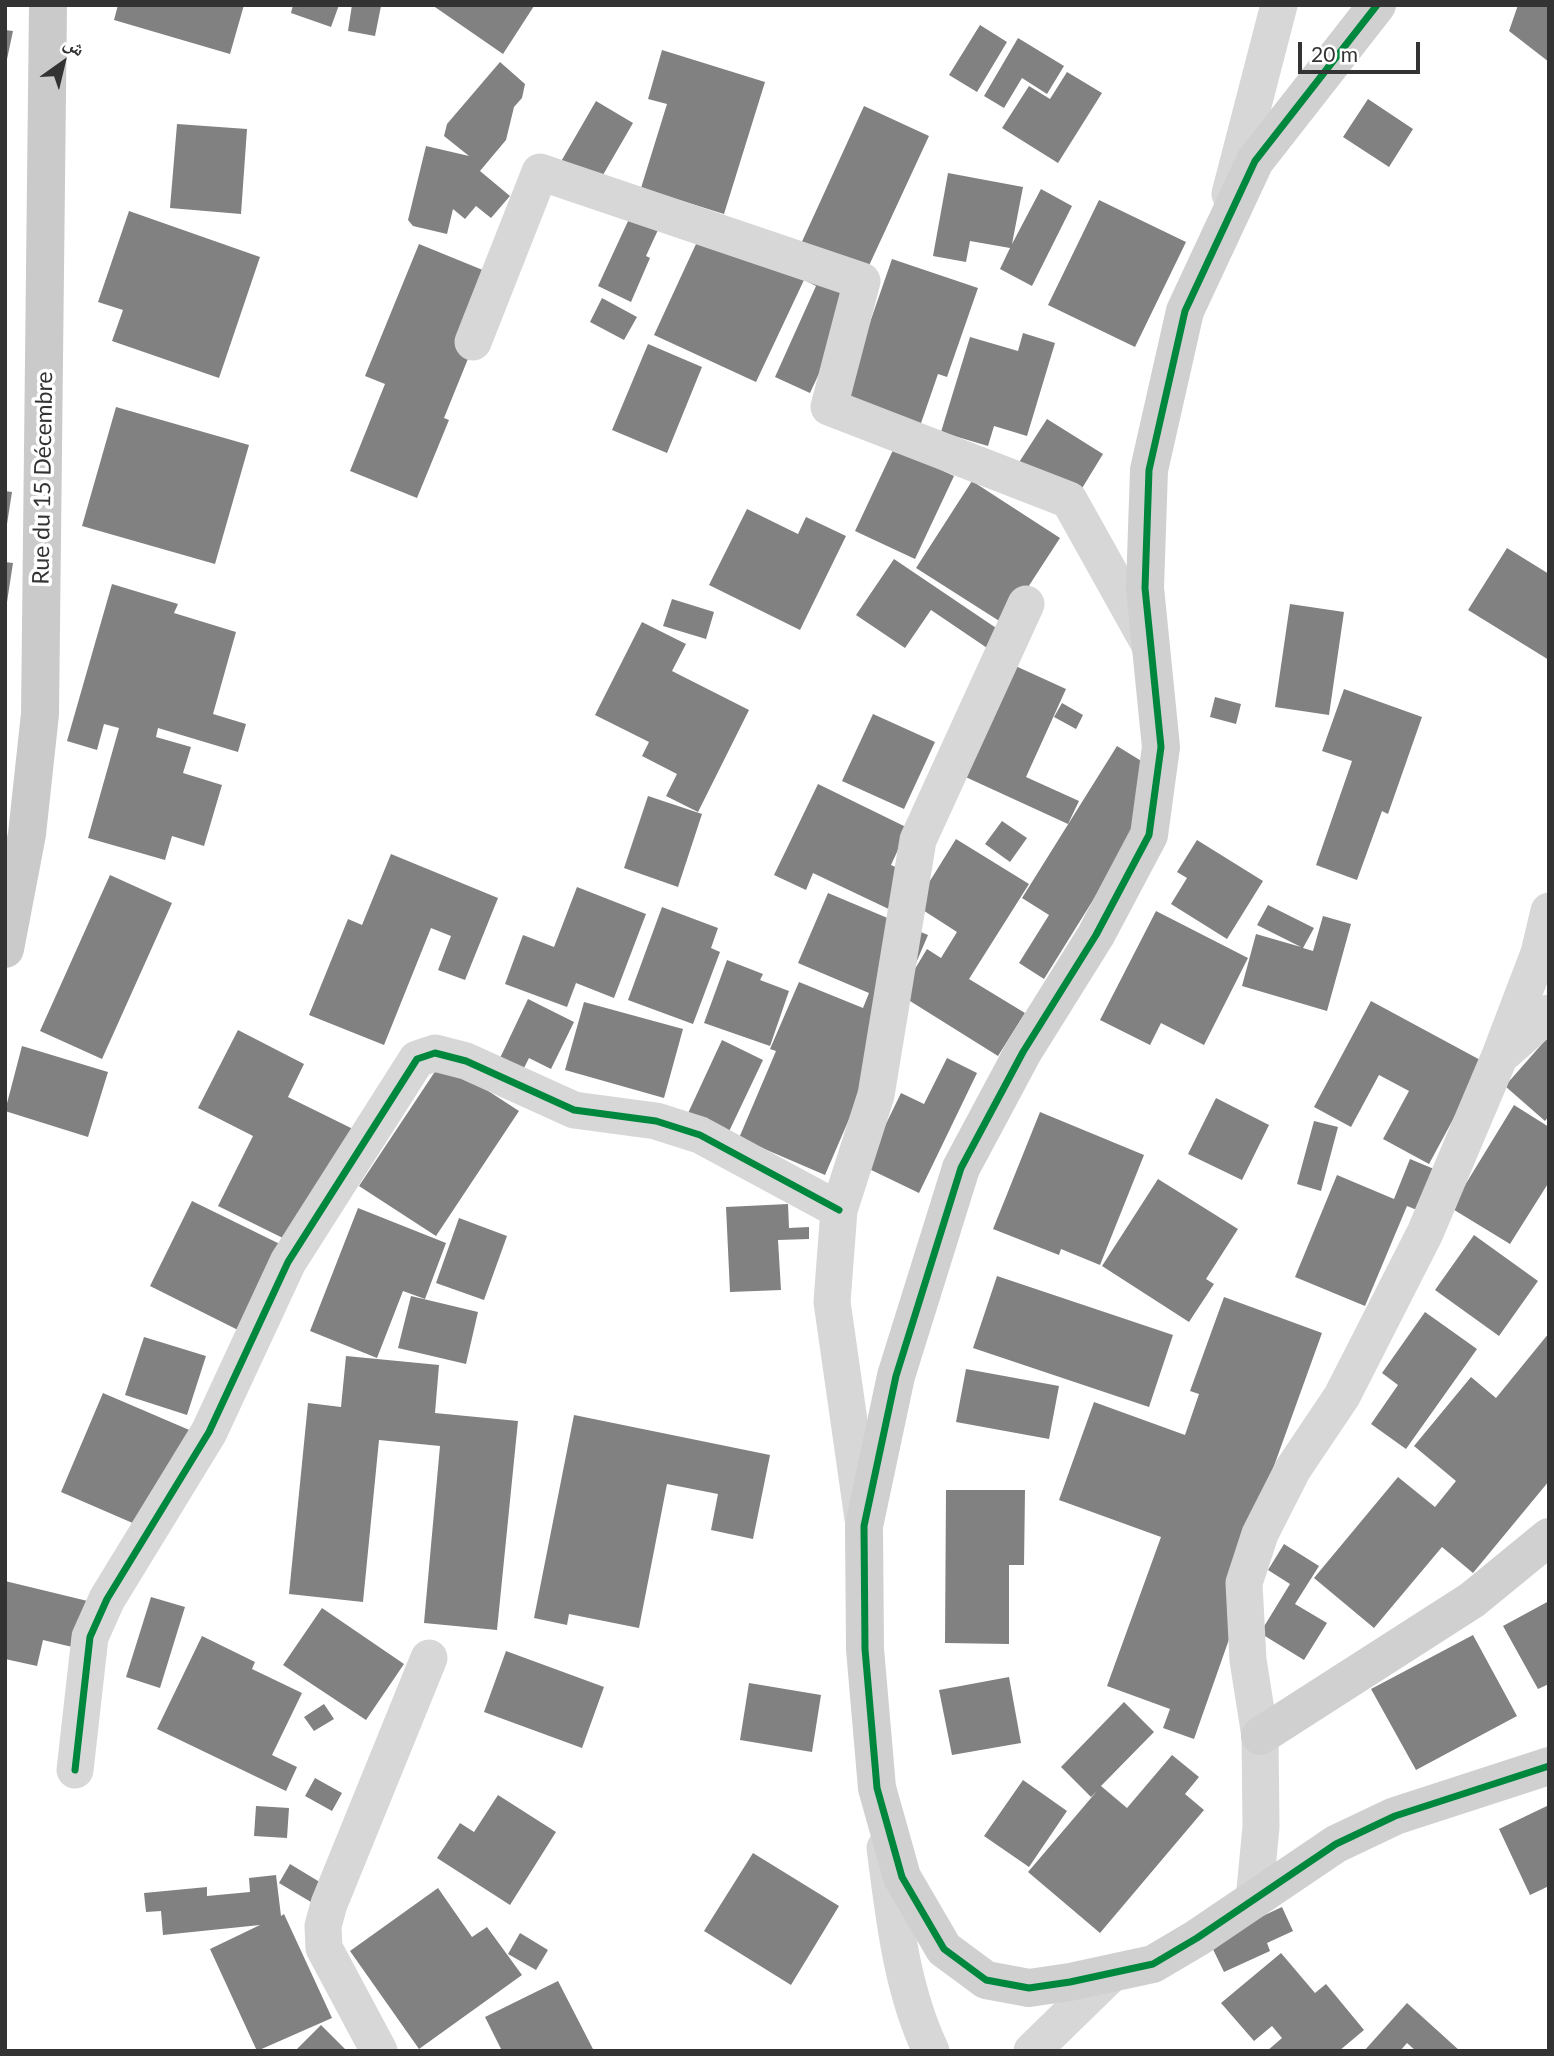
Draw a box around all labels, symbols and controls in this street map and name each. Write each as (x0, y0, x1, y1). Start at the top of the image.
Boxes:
north arrow (28, 28, 98, 98)
scale bar (1302, 28, 1424, 72)
text: ش (60, 30, 90, 60)
text: 20 m (1311, 41, 1358, 66)
street label: Rue du 15 Décembre (27, 371, 59, 585)

